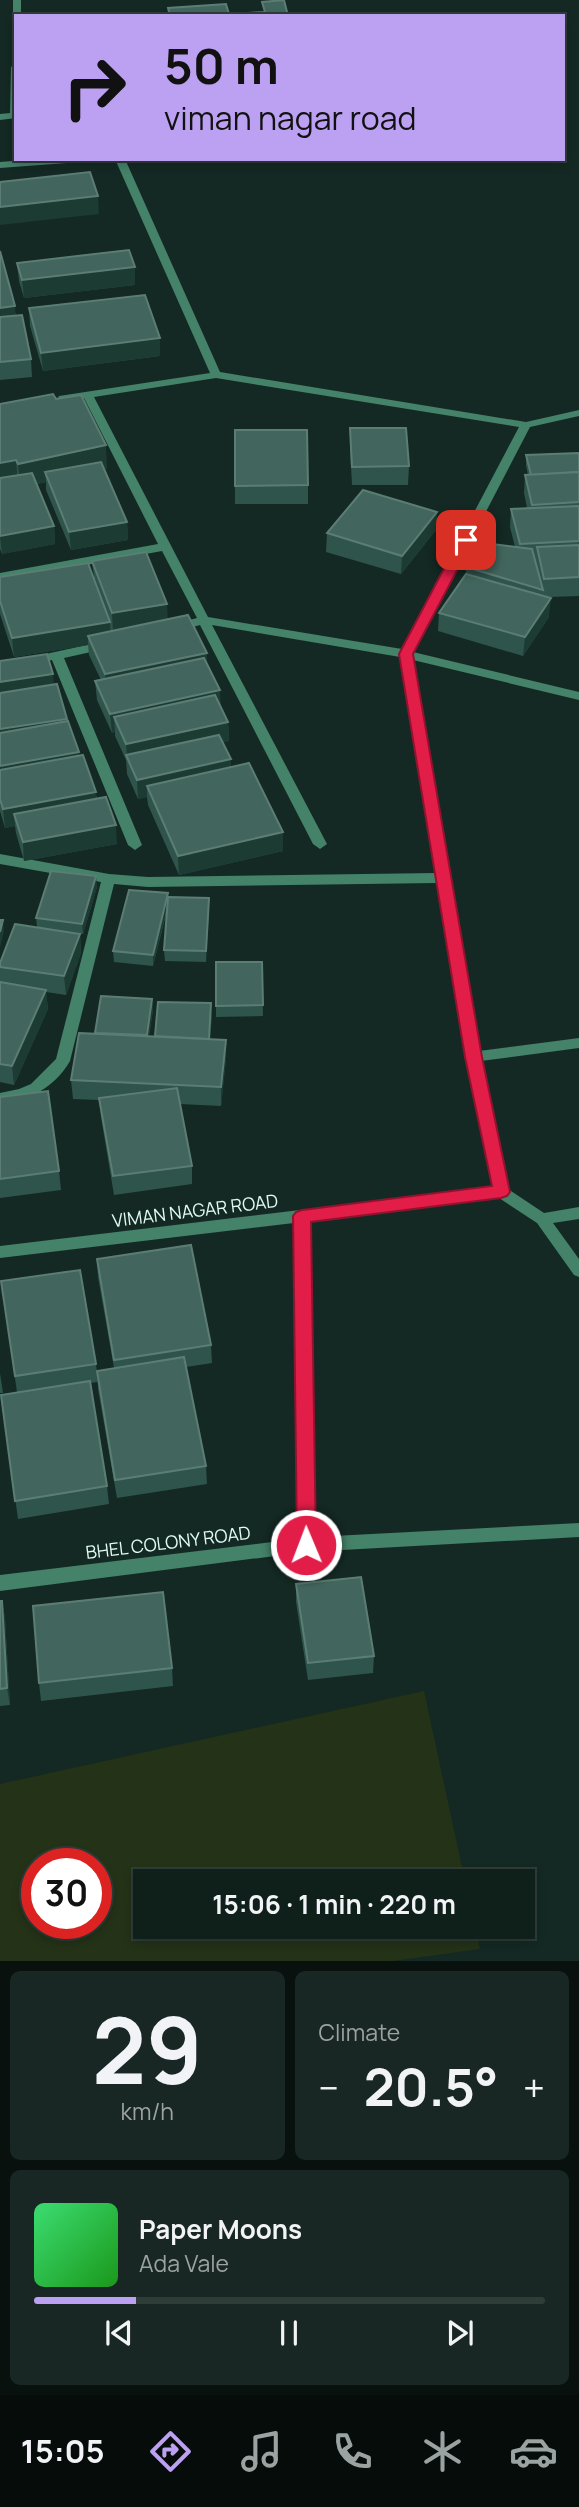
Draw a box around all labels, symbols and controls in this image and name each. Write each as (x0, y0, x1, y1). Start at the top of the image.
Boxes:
text: 50 m (164, 32, 279, 99)
icon: right (49, 42, 140, 133)
text: viman nagar road (164, 96, 416, 140)
pin (436, 510, 496, 570)
icon: arrive (447, 521, 485, 559)
street label: VIMAN NAGAR ROAD (111, 1188, 279, 1232)
position arrow (269, 1508, 343, 1582)
street label: BHEL COLONY ROAD (84, 1520, 252, 1564)
speed limit sign: 30 (21, 1848, 112, 1939)
text: 15:06 · 1 min · 220 m (212, 1886, 456, 1922)
text: 29 (92, 1987, 203, 2111)
text: Climate (319, 2016, 400, 2048)
text: 20.5° (364, 2051, 498, 2122)
text: − (319, 2061, 339, 2113)
text: + (523, 2061, 545, 2113)
text: km/h (121, 2095, 174, 2127)
text: Paper Moons (139, 2211, 302, 2247)
text: Ada Vale (139, 2247, 229, 2279)
icon: previous (100, 2314, 138, 2352)
icon: pause (270, 2314, 308, 2352)
icon: next (441, 2314, 479, 2352)
icon: directions (146, 2427, 195, 2476)
icon: music (237, 2427, 286, 2476)
icon: phone (328, 2427, 377, 2476)
icon: climate (418, 2427, 467, 2476)
icon: car (509, 2427, 558, 2476)
text: 15:05 (21, 2429, 104, 2473)

